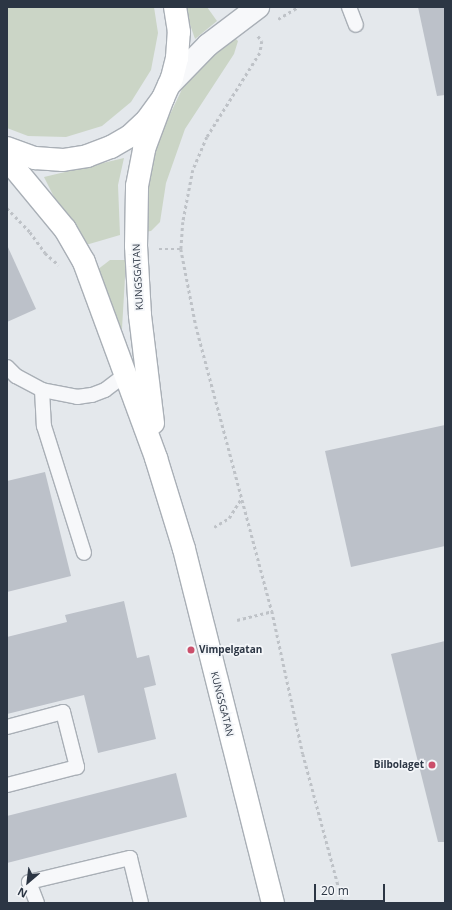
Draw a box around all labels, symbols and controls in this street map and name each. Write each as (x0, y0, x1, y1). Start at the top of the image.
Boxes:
street label: KUNGSGATAN (130, 243, 146, 311)
place label: Vimpelgatan (199, 644, 262, 656)
marker: Vimpelgatan (186, 645, 196, 655)
street label: KUNGSGATAN (208, 670, 236, 738)
place label: Bilbolaget (374, 759, 424, 771)
marker: Bilbolaget (427, 760, 437, 770)
north arrow (8, 862, 48, 902)
scale bar (316, 876, 387, 902)
text: 20 m (321, 882, 349, 899)
text: N (15, 884, 30, 902)

